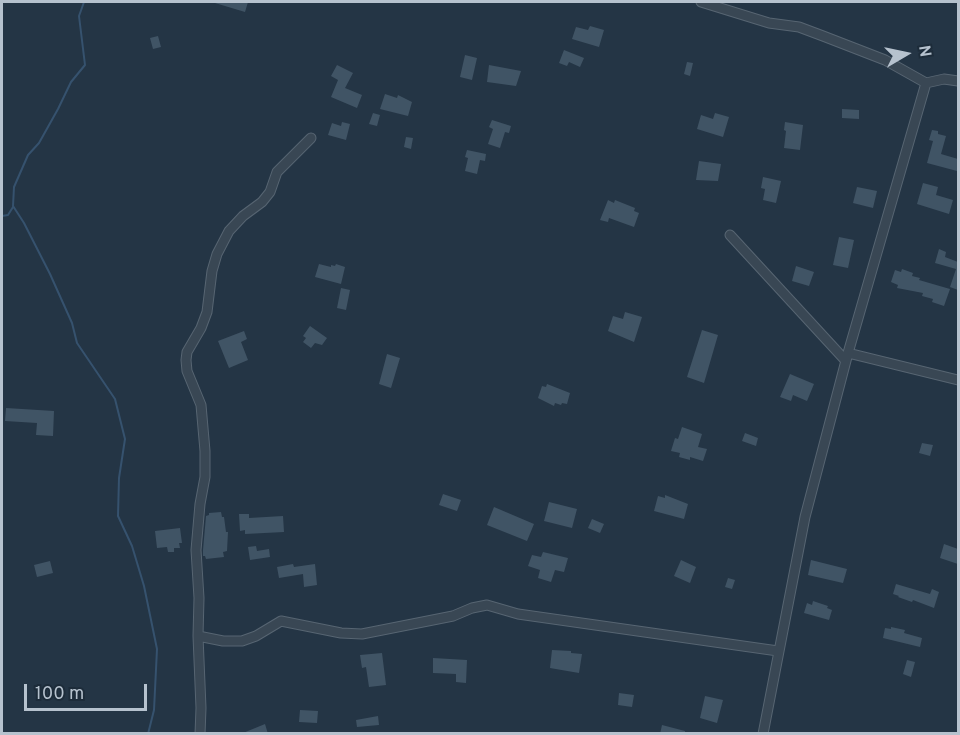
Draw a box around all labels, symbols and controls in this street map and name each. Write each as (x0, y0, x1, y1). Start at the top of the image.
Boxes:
north arrow (876, 24, 936, 84)
text: N (913, 44, 935, 58)
scale bar (27, 672, 150, 710)
text: 100 m (35, 683, 84, 706)

